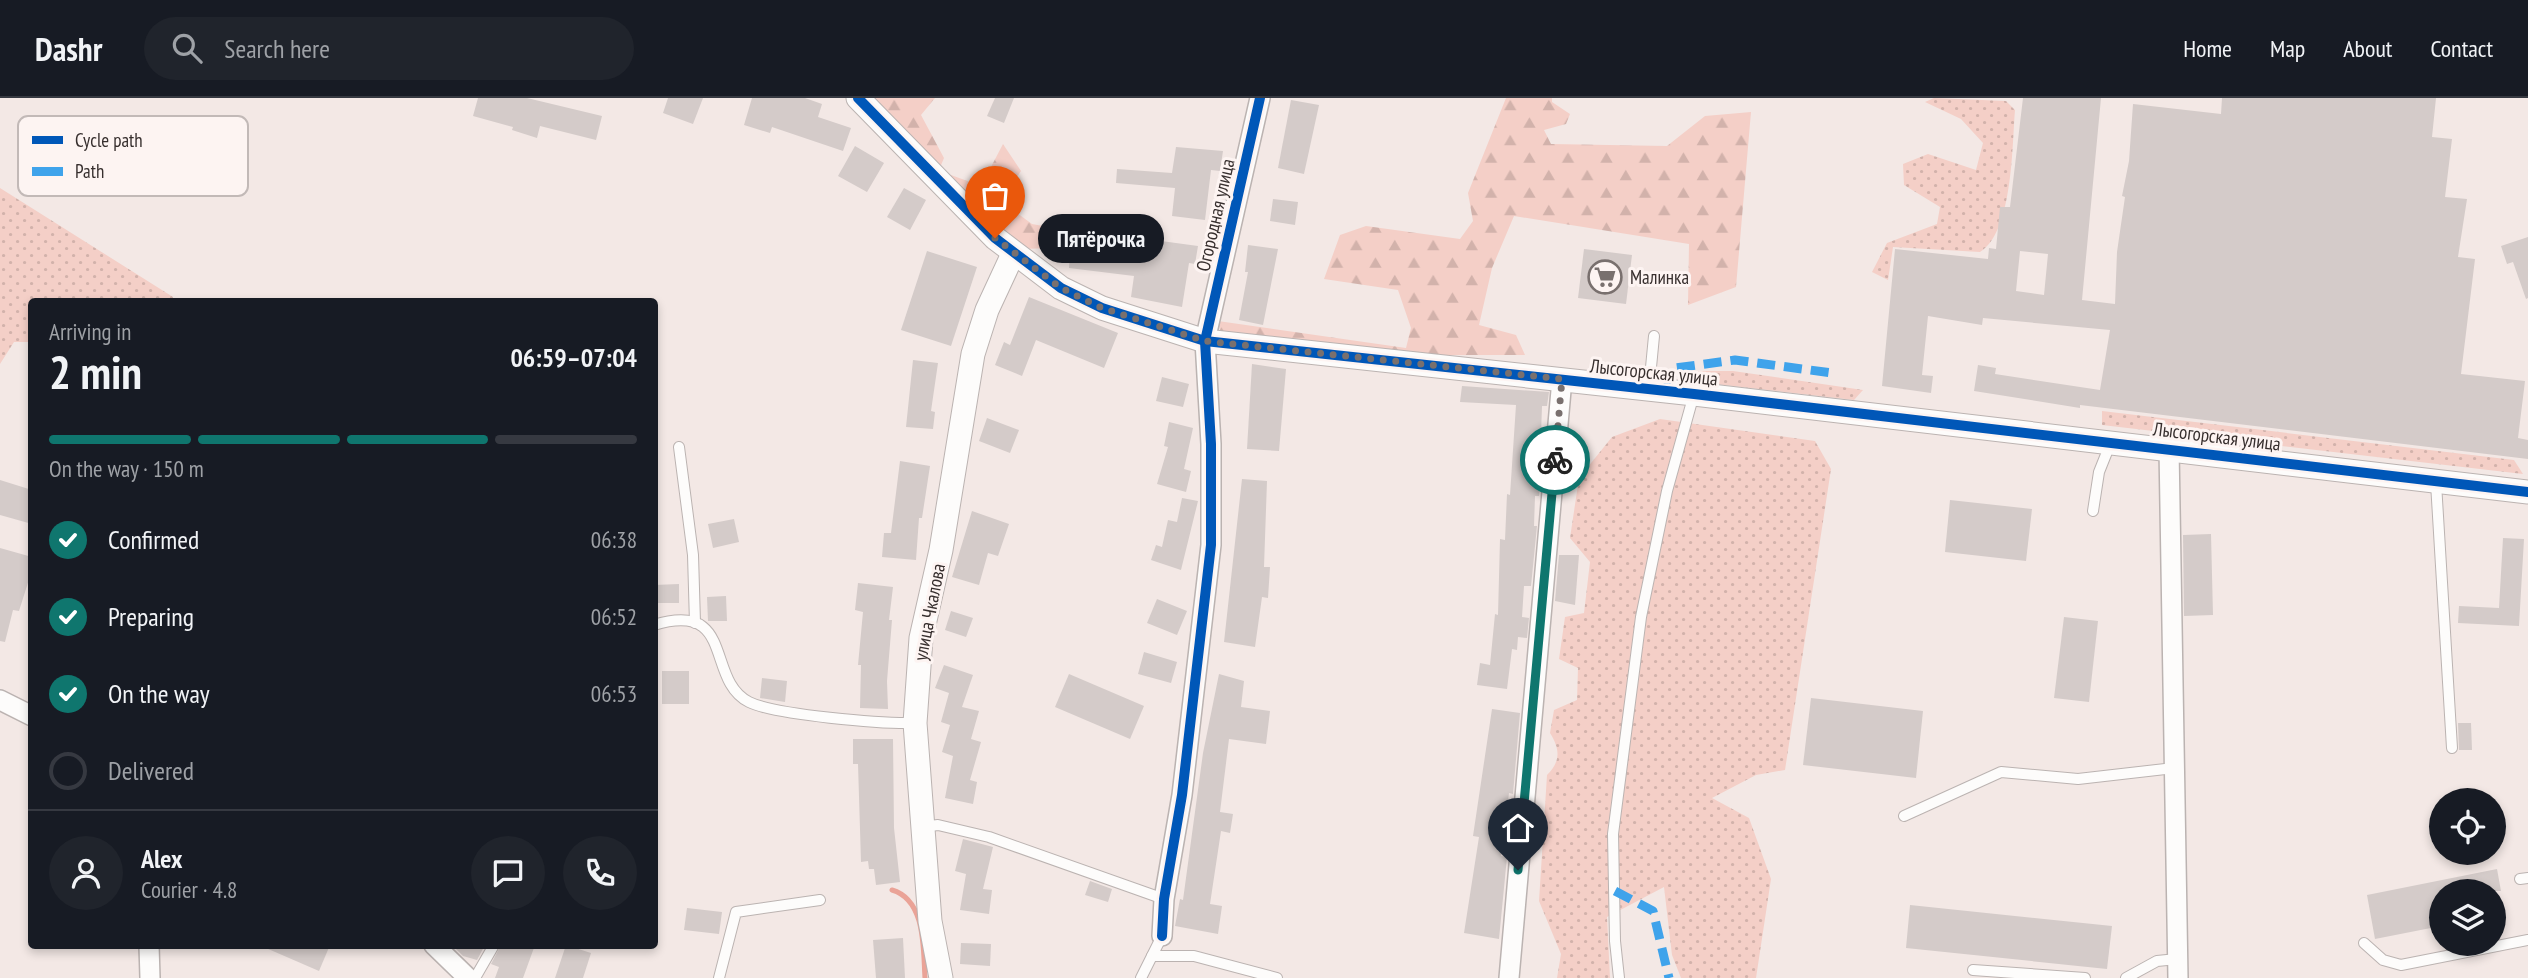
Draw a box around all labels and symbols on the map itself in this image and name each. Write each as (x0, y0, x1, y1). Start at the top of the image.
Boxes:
legend (18, 116, 248, 196)
text: Cycle path (75, 128, 143, 152)
street label: Огородная улица (1190, 156, 1240, 274)
text: Path (75, 159, 104, 183)
pin (965, 166, 1025, 238)
callout: Пятёрочка (1037, 214, 1163, 262)
supermarket icon: Малинка (1586, 258, 1624, 296)
place label: Малинка (1630, 265, 1689, 289)
street label: Лысогорская улица (1588, 353, 1719, 391)
street label: Лысогорская улица (2151, 416, 2282, 456)
courier (1520, 425, 1590, 495)
street label: улица Чкалова (908, 561, 950, 663)
pin (1488, 798, 1548, 870)

